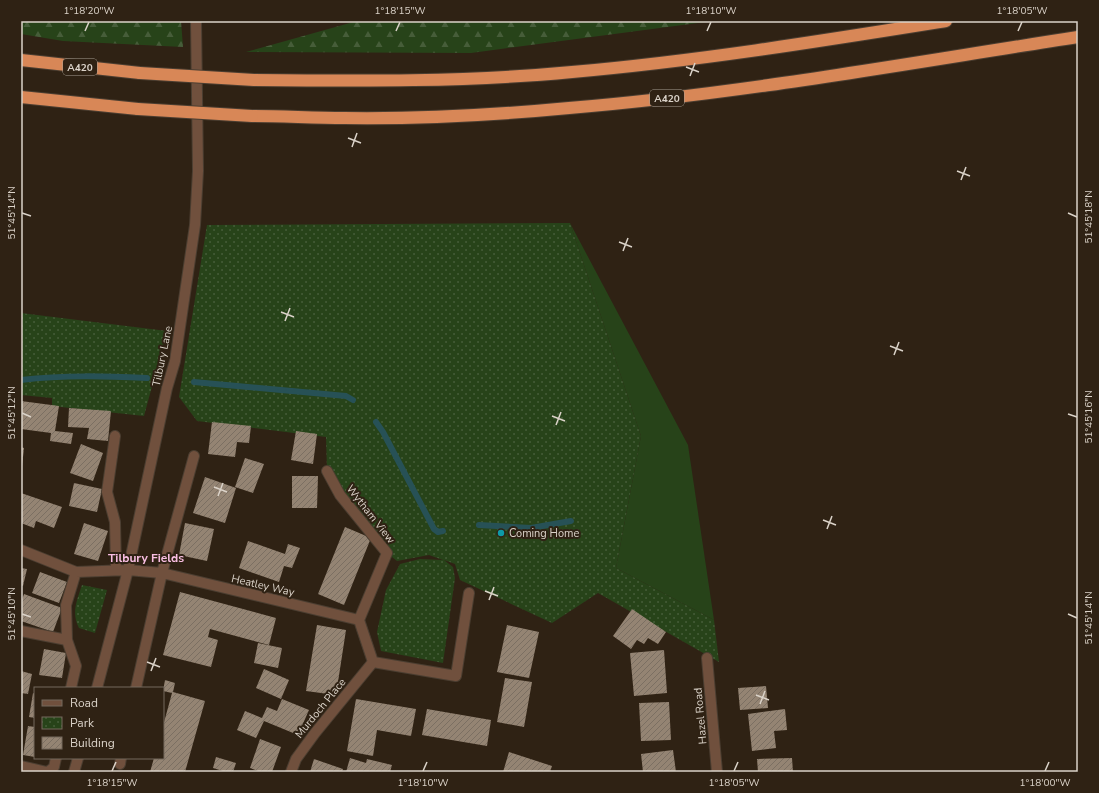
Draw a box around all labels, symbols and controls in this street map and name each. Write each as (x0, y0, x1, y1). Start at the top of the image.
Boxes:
text: 1°18'20"W (64, 4, 114, 18)
text: 1°18'15"W (375, 4, 425, 18)
text: 1°18'10"W (686, 4, 736, 18)
text: 1°18'05"W (997, 4, 1047, 18)
road number: A420 (63, 59, 97, 75)
road number: A420 (650, 90, 684, 106)
text: 51°45'14"N (5, 186, 19, 240)
text: 51°45'18"N (1082, 190, 1096, 244)
street label: Tilbury Lane (149, 324, 176, 388)
text: 51°45'12"N (5, 386, 19, 440)
text: 51°45'16"N (1082, 390, 1096, 444)
street label: Wytham View (343, 482, 398, 547)
place label: Coming Home (509, 526, 580, 541)
marker: Coming Home (496, 528, 506, 538)
district label: Tilbury Fields (108, 550, 184, 566)
street label: Heatley Way (230, 571, 296, 600)
text: 51°45'10"N (5, 587, 19, 641)
text: 51°45'14"N (1082, 591, 1096, 645)
street label: Murdoch Place (292, 675, 349, 741)
legend (34, 687, 164, 759)
street label: Hazel Road (691, 687, 710, 745)
text: Road (70, 695, 98, 711)
text: Park (70, 715, 95, 731)
text: Building (70, 735, 115, 751)
text: 1°18'15"W (87, 776, 137, 790)
text: 1°18'10"W (398, 776, 448, 790)
text: 1°18'05"W (709, 776, 759, 790)
text: 1°18'00"W (1020, 776, 1070, 790)

